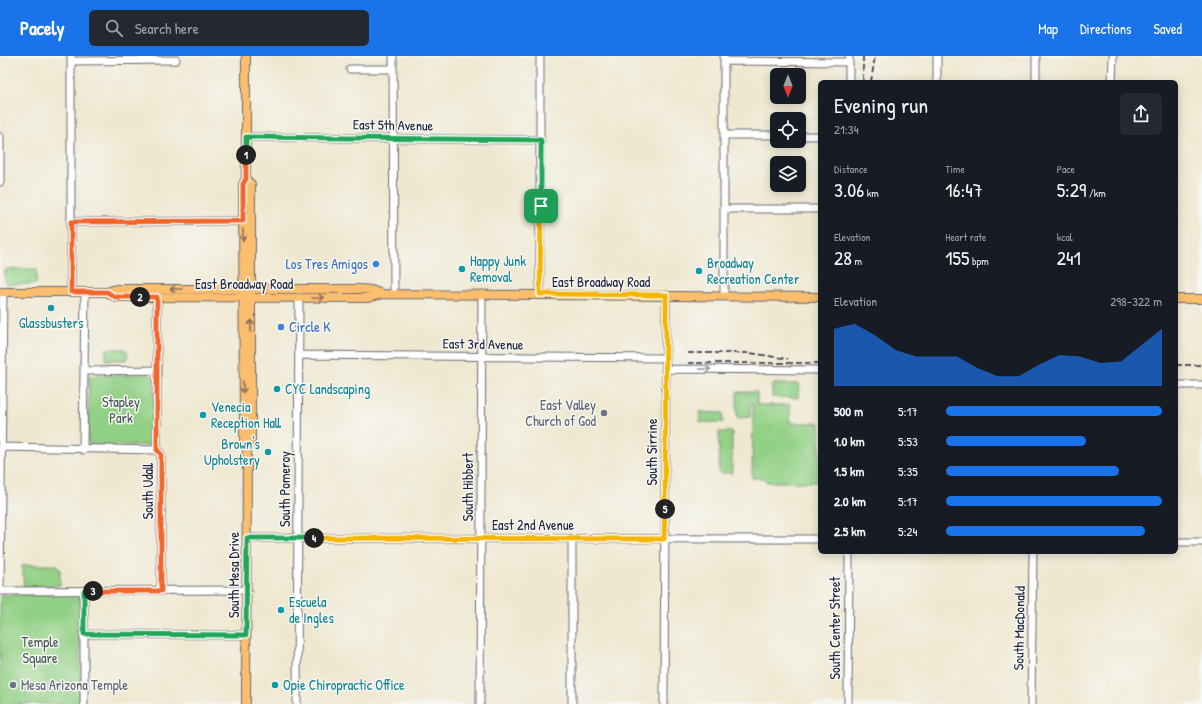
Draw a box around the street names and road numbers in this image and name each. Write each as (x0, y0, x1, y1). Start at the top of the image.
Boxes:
street label: East 5th Avenue (353, 114, 434, 135)
street label: East Broadway Road (552, 272, 651, 292)
street label: East Broadway Road (195, 274, 294, 294)
street label: East 3rd Avenue (442, 333, 524, 354)
street label: South Sirrine (642, 418, 661, 485)
street label: South Pomeroy (275, 451, 295, 527)
street label: South Hibbert (458, 453, 477, 521)
street label: South Udall (138, 462, 157, 519)
street label: East 2nd Avenue (492, 515, 575, 534)
street label: South Mesa Drive (224, 532, 243, 618)
street label: South Center Street (825, 576, 844, 679)
street label: South MacDonald (1008, 585, 1029, 670)

